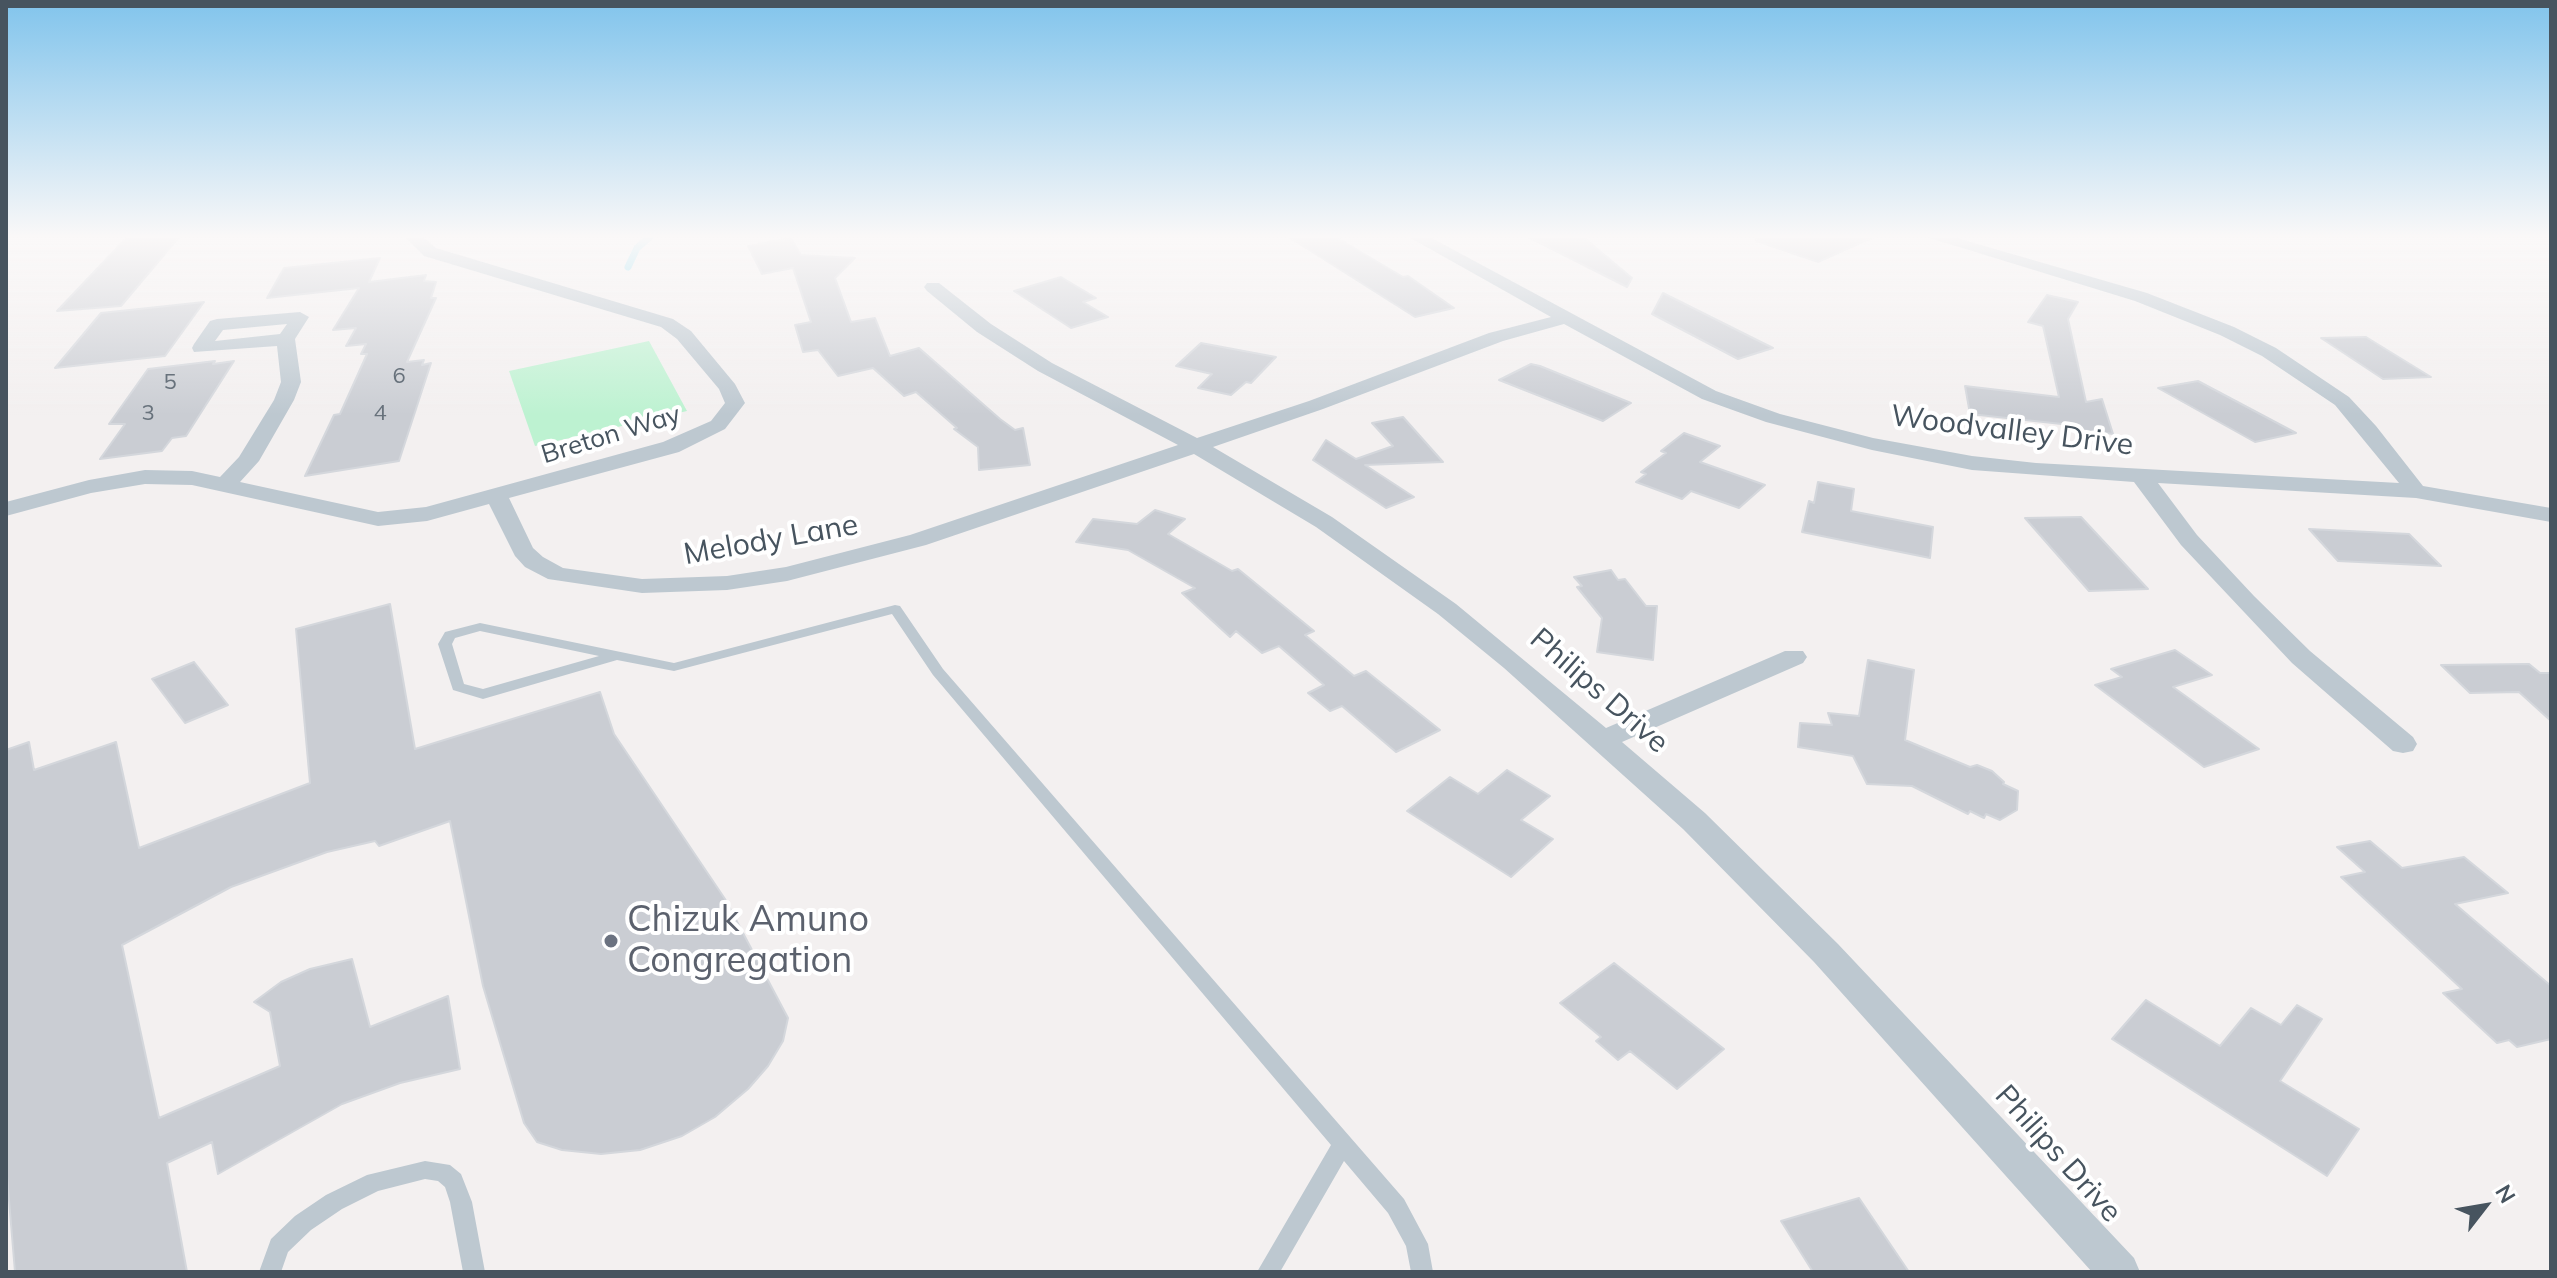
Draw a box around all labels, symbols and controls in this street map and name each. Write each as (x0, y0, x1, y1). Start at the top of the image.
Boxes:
house number: 6 (392, 363, 406, 389)
house number: 5 (163, 369, 177, 395)
street label: Woodvalley Drive (1889, 398, 2135, 464)
street label: Breton Way (538, 399, 684, 471)
house number: 3 (141, 400, 155, 426)
house number: 4 (373, 400, 387, 426)
street label: Melody Lane (681, 507, 861, 573)
street label: Philips Drive (1522, 621, 1676, 761)
place label: Chizuk Amuno Congregation (627, 898, 869, 983)
marker: Chizuk Amuno Congregation (602, 932, 620, 950)
street label: Philips Drive (1987, 1078, 2129, 1230)
north arrow (2445, 1166, 2525, 1246)
text: N (2489, 1179, 2522, 1208)

